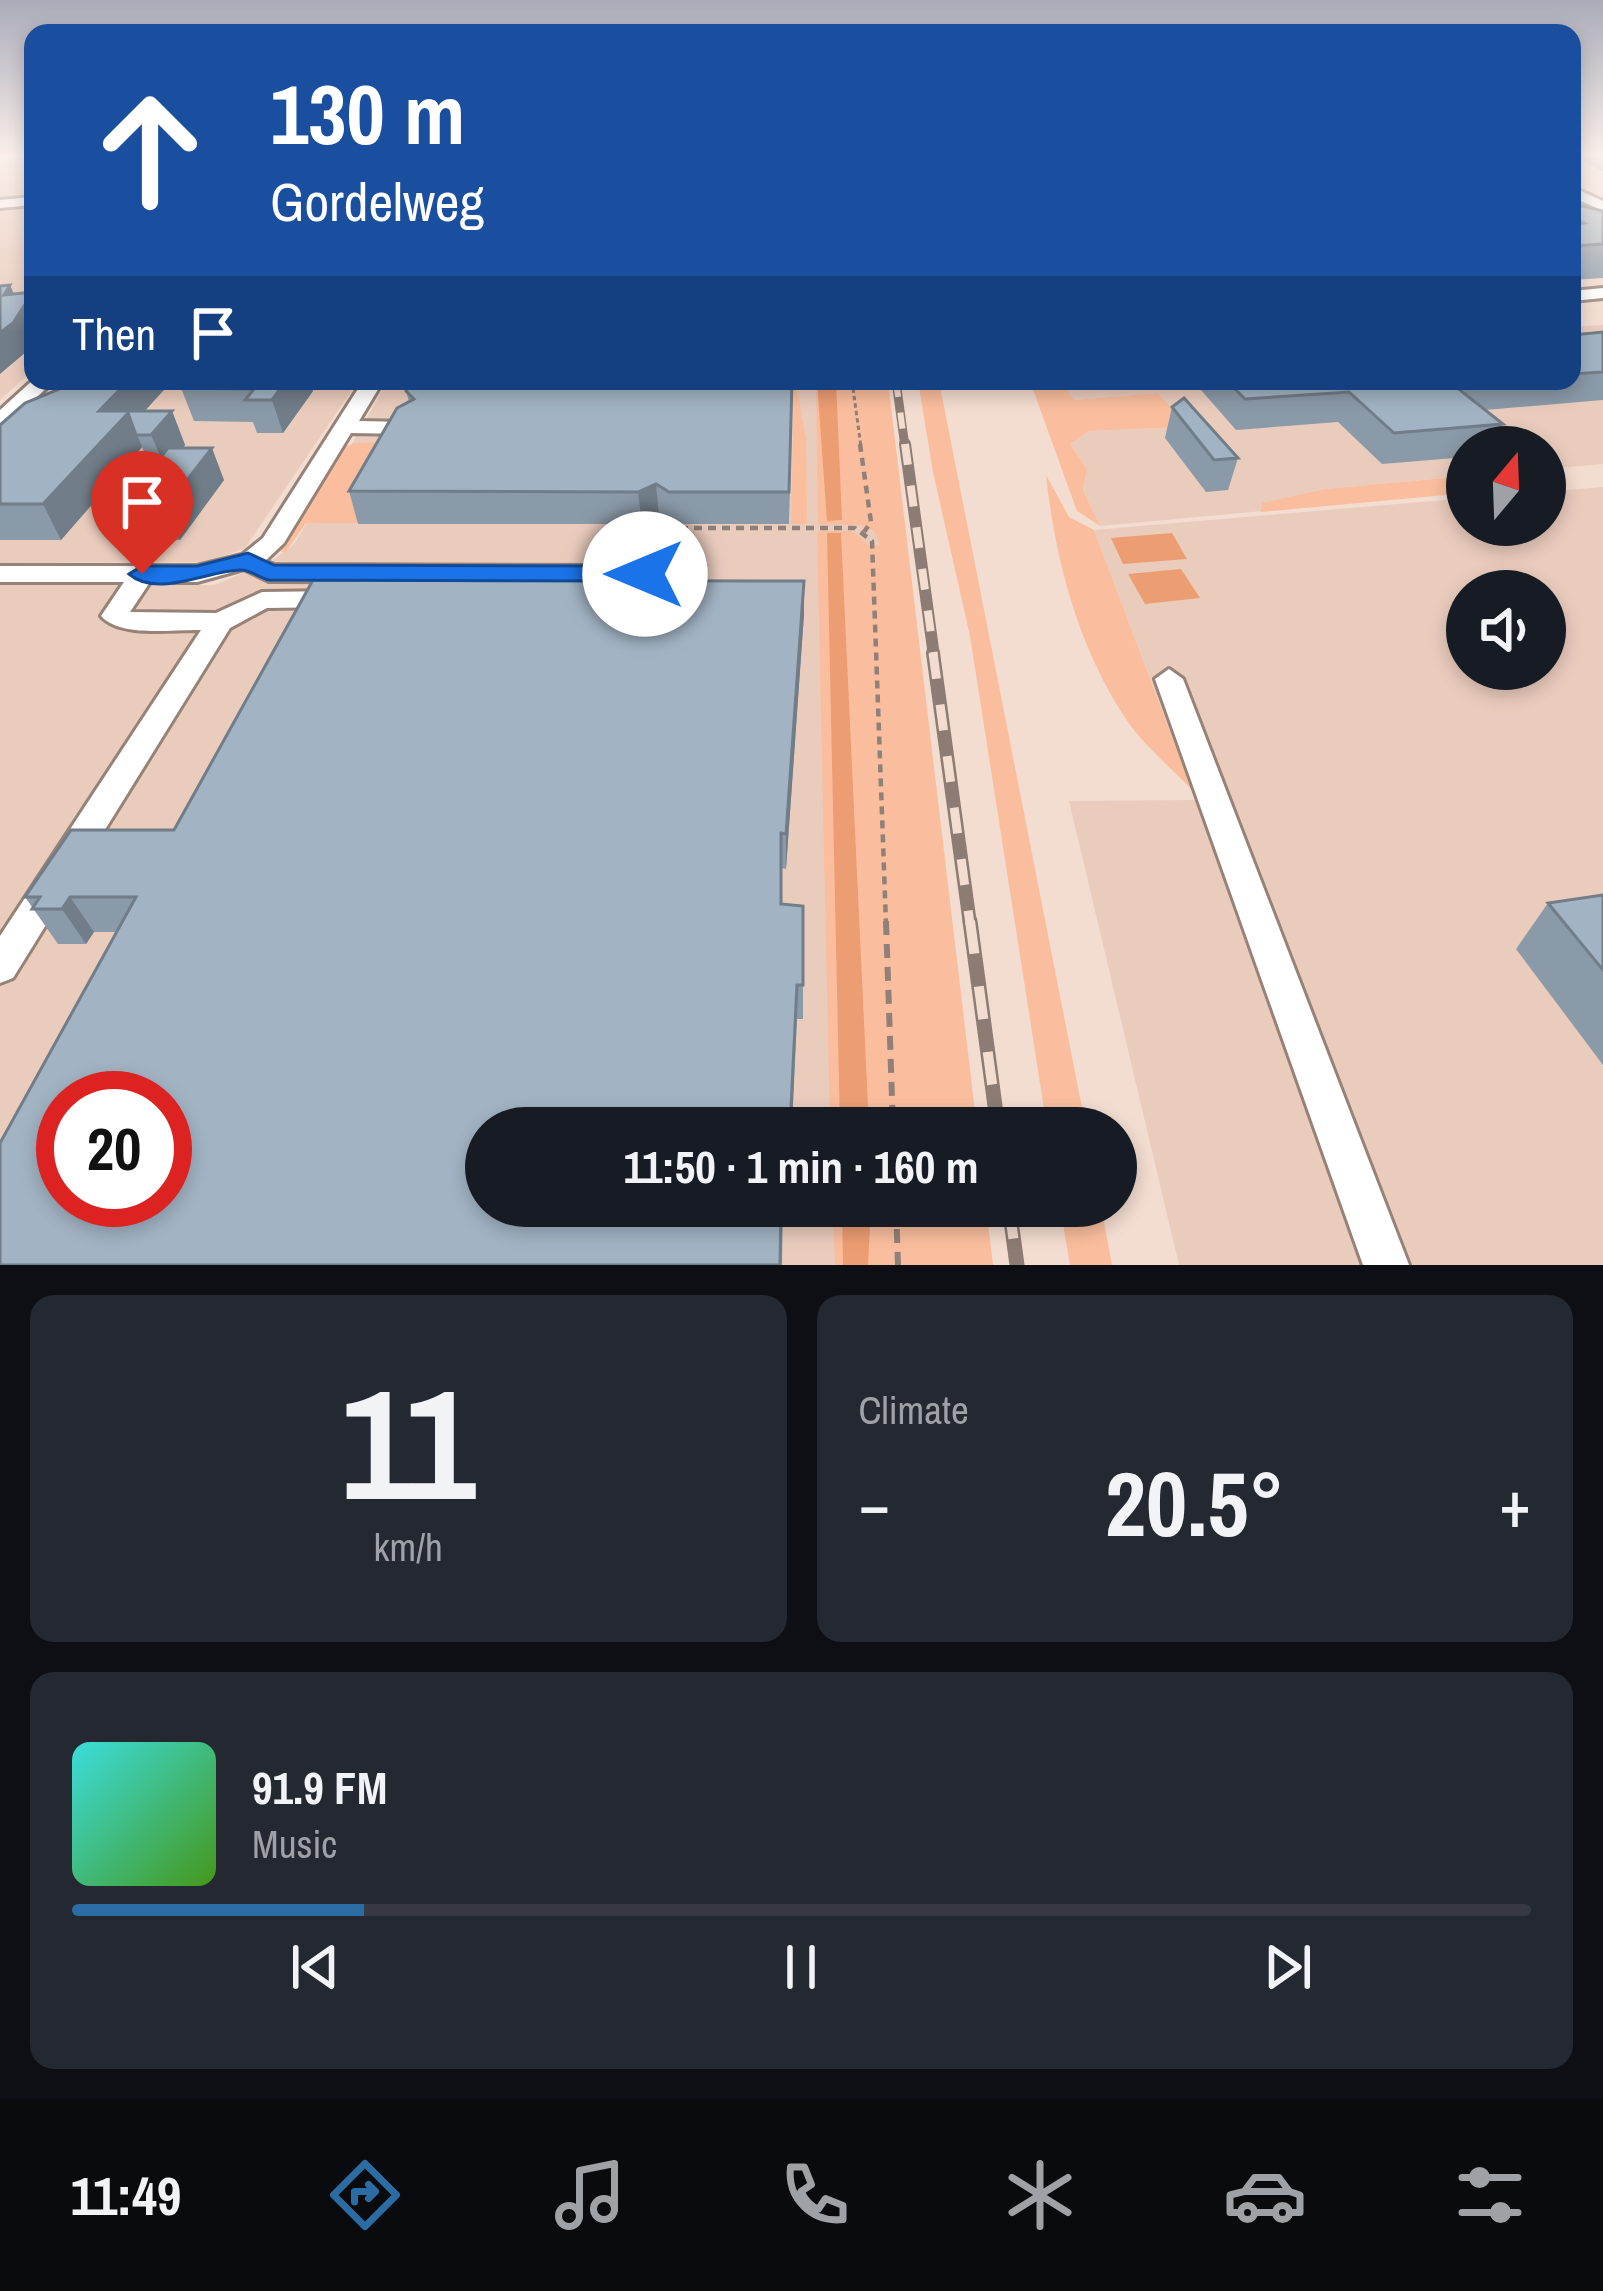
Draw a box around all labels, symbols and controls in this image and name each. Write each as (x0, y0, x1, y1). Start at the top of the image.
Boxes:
text: 130 m (270, 57, 465, 170)
icon: ahead (72, 72, 228, 228)
text: Gordelweg (270, 165, 484, 238)
icon: arrive (180, 300, 246, 366)
text: Then (72, 303, 156, 364)
north arrow (1446, 426, 1566, 546)
map controls (1446, 426, 1566, 690)
pin (91, 451, 193, 574)
icon: arrive (109, 469, 175, 535)
position arrow (582, 511, 708, 637)
button: sound (1446, 570, 1566, 690)
speed limit sign: 20 (36, 1071, 192, 1227)
text: 11:50 · 1 min · 160 m (624, 1136, 978, 1197)
text: 11 (341, 1338, 476, 1548)
text: Climate (859, 1384, 969, 1436)
text: 20.5° (1105, 1443, 1285, 1564)
text: − (859, 1459, 890, 1548)
text: + (1499, 1459, 1531, 1548)
text: km/h (374, 1521, 443, 1573)
text: 91.9 FM (252, 1757, 387, 1818)
text: Music (252, 1818, 337, 1870)
icon: previous (282, 1934, 348, 2000)
icon: pause (768, 1934, 834, 2000)
icon: next (1255, 1934, 1321, 2000)
icon: directions (323, 2153, 407, 2237)
icon: music (548, 2153, 632, 2237)
icon: phone (773, 2153, 857, 2237)
icon: climate (998, 2153, 1082, 2237)
icon: car (1223, 2153, 1307, 2237)
icon: filters (1448, 2153, 1532, 2237)
text: 11:49 (71, 2159, 181, 2232)

